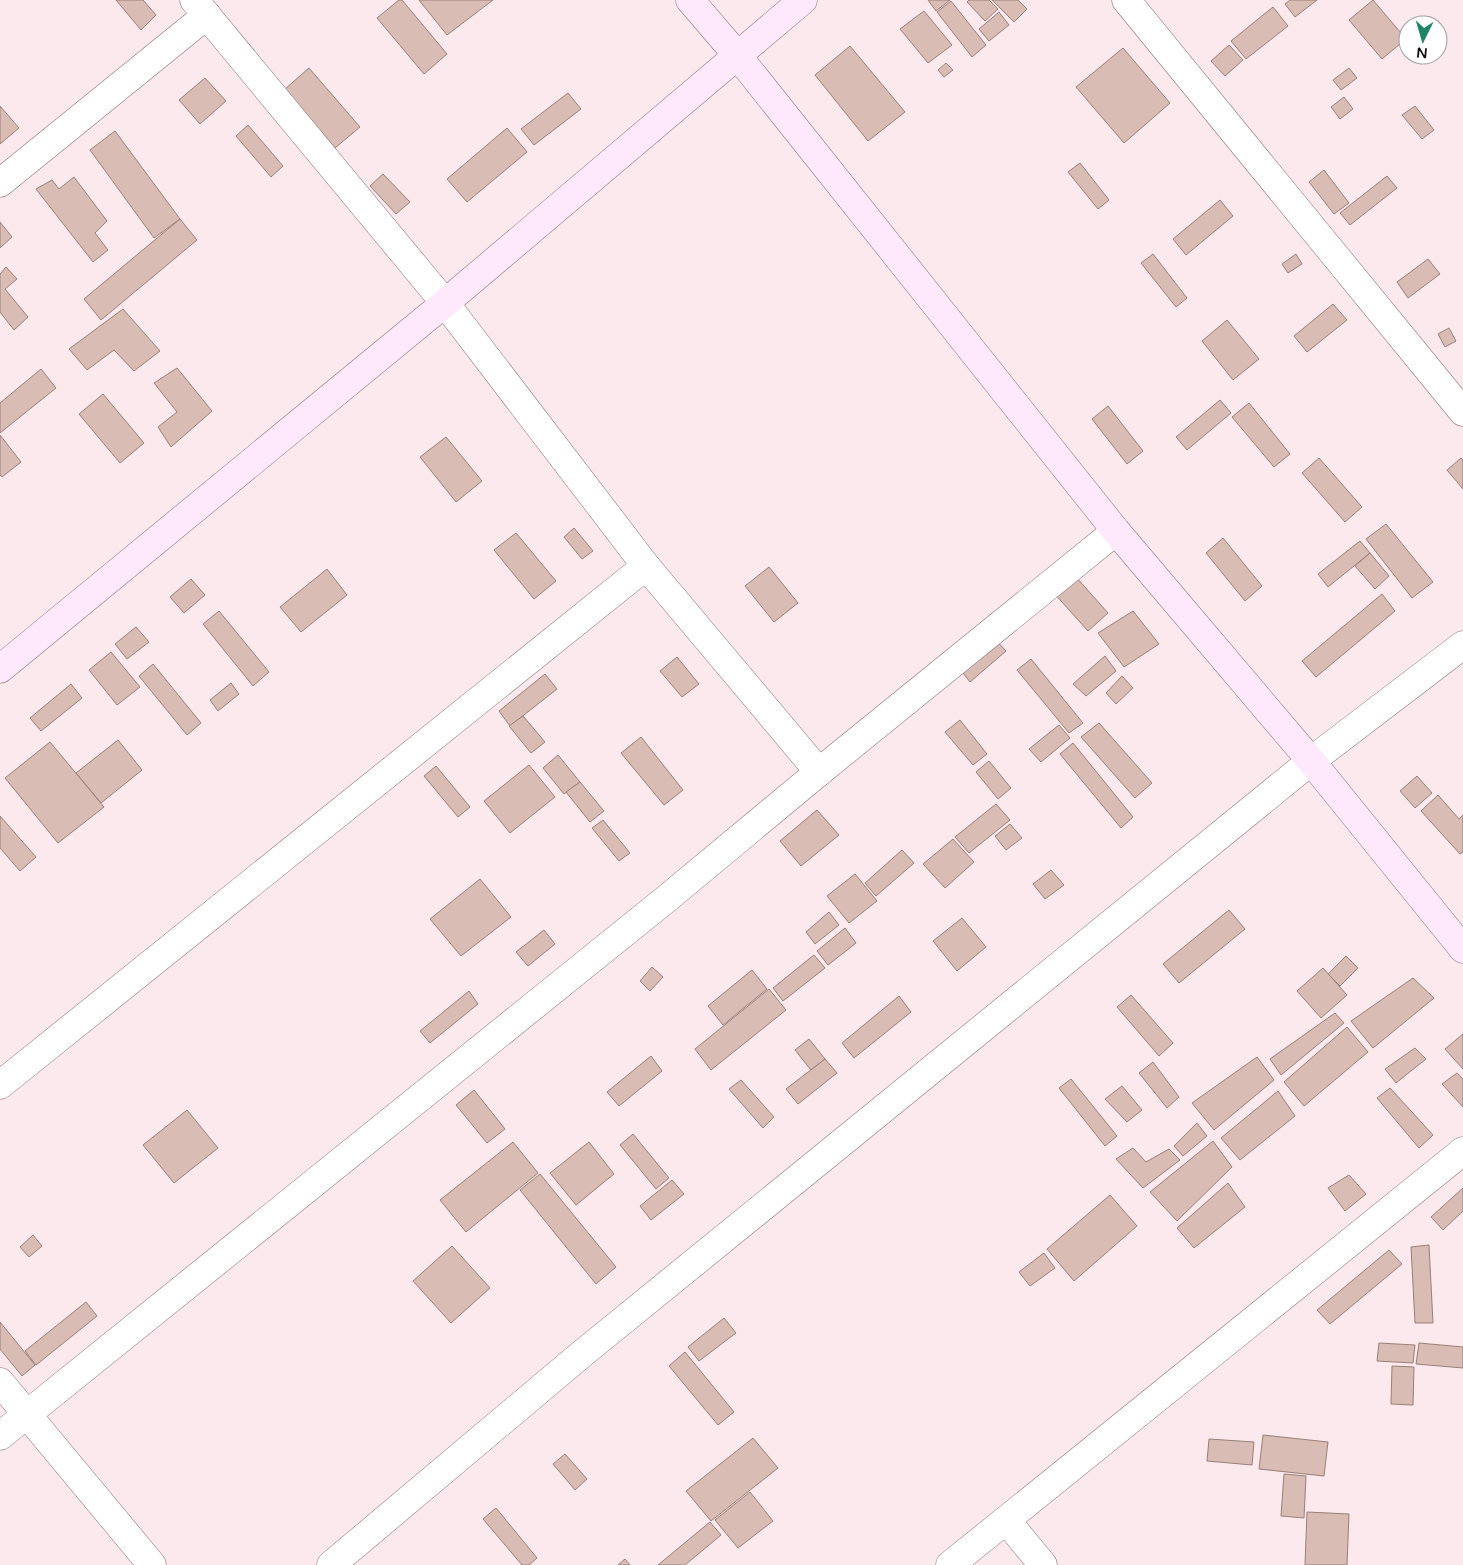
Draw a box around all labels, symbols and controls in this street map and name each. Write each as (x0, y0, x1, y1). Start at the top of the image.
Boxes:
north arrow (1398, 15, 1448, 65)
text: N (1416, 43, 1428, 61)

